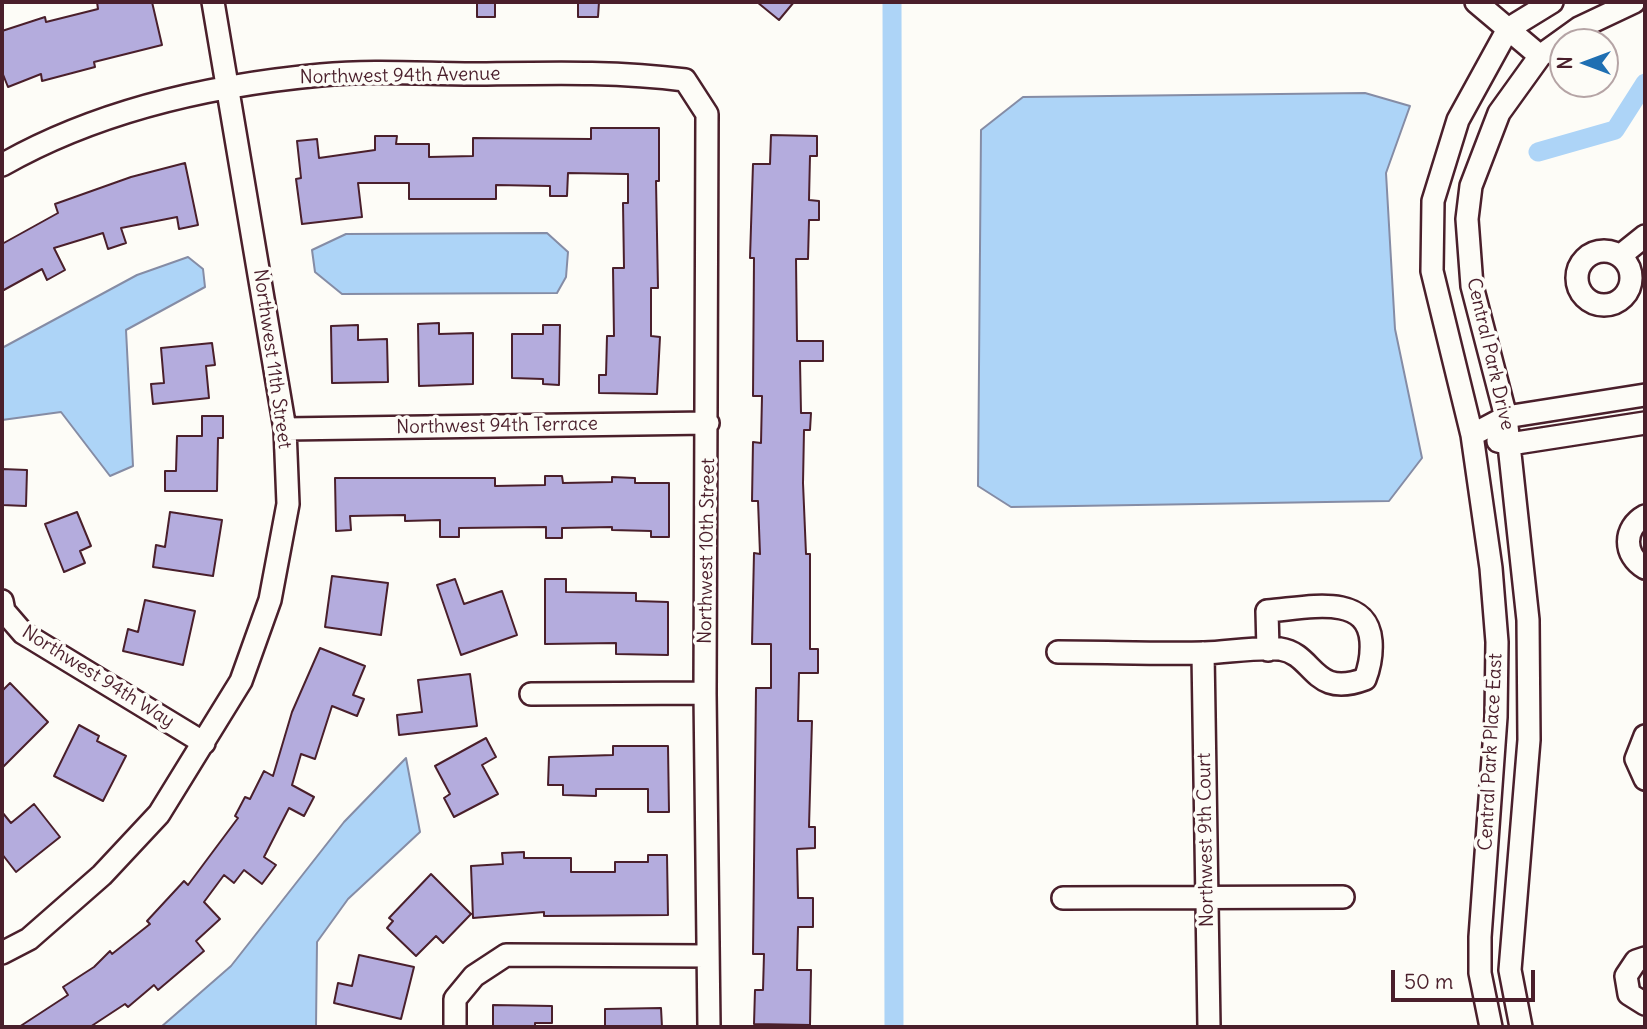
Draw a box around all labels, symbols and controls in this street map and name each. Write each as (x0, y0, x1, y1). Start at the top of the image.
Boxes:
north arrow (1549, 28, 1619, 98)
text: N (1553, 56, 1577, 70)
street label: Northwest 94th Avenue (299, 63, 501, 89)
street label: Northwest 11th Street (248, 268, 296, 450)
street label: Central Park Drive (1461, 276, 1519, 432)
street label: Northwest 94th Terrace (396, 413, 598, 439)
street label: Northwest 10th Street (694, 458, 720, 644)
street label: Northwest 94th Way (18, 621, 178, 733)
street label: Central Park Place East (1474, 653, 1508, 851)
street label: Northwest 9th Court (1193, 753, 1219, 927)
scale bar (1395, 956, 1538, 1000)
text: 50 m (1404, 968, 1453, 995)

